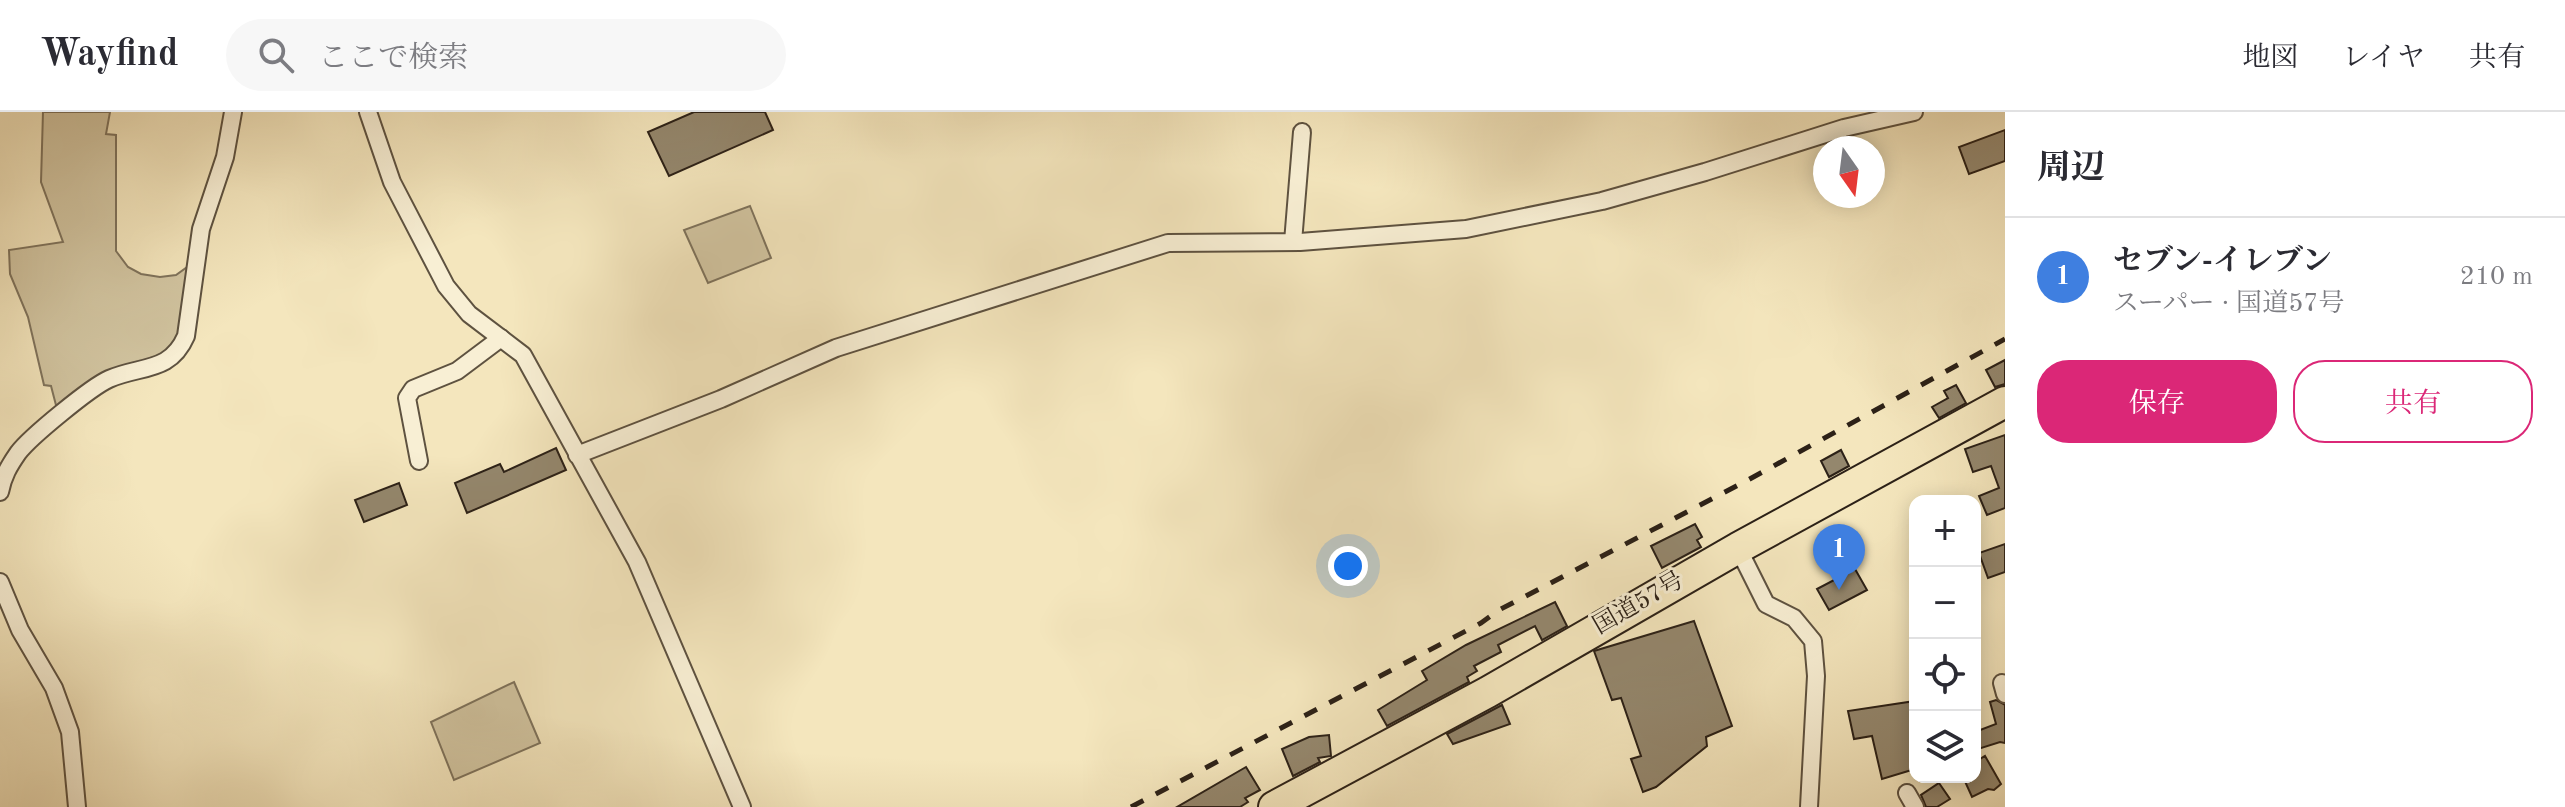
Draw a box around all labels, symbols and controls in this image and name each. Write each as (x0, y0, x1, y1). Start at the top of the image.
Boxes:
search box (226, 19, 786, 91)
icon: search (254, 33, 298, 77)
text: Wayfind (40, 36, 178, 74)
text: ここで検索 (318, 44, 468, 74)
text: 地図 (2242, 45, 2298, 73)
text: レイヤ (2342, 45, 2425, 73)
text: 共有 (2469, 45, 2525, 73)
north arrow (1813, 136, 1885, 208)
text: 周辺 (2037, 152, 2105, 186)
text: セブン-イレブン (2113, 247, 2332, 277)
text: 1 (2055, 264, 2071, 290)
text: 210 m (2460, 264, 2533, 290)
text: スーパー · 国道57号 (2113, 291, 2344, 317)
button: 保存 (2037, 360, 2277, 443)
button: 共有 (2293, 360, 2533, 443)
map controls (1909, 495, 1981, 783)
button: + (1909, 495, 1981, 567)
pin: 1 (1813, 524, 1865, 590)
your location (1328, 546, 1368, 586)
street label: 国道57号 (1588, 566, 1688, 639)
button: − (1909, 567, 1981, 639)
button: locate (1909, 639, 1981, 711)
button: layers (1909, 711, 1981, 783)

